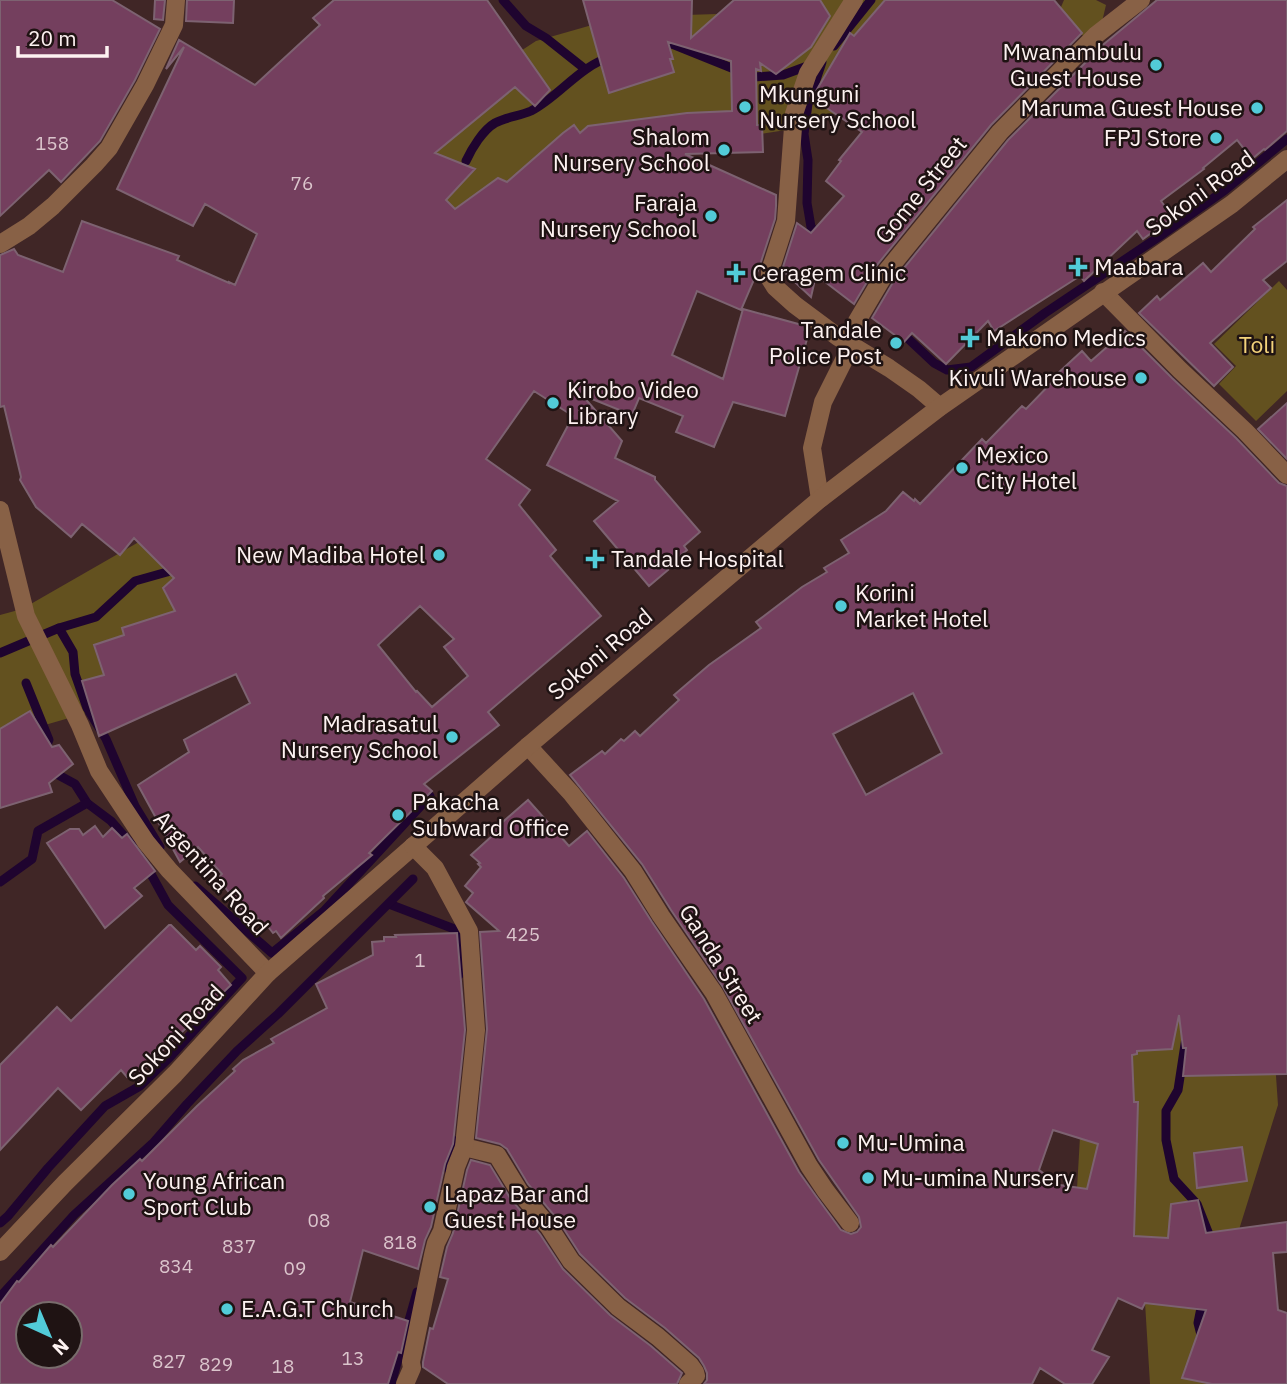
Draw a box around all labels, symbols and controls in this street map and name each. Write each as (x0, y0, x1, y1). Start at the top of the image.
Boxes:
scale bar (18, 14, 107, 58)
text: 20 m (28, 24, 77, 52)
place label: Mwanambulu Guest House (1002, 36, 1142, 92)
marker: Mwanambulu Guest House (1148, 57, 1164, 73)
place label: Mkunguni Nursery School (759, 78, 916, 134)
place label: Maruma Guest House (1020, 92, 1243, 122)
marker: Mkunguni Nursery School (737, 99, 753, 115)
marker: Maruma Guest House (1249, 100, 1265, 116)
place label: Shalom Nursery School (553, 121, 710, 177)
place label: FPJ Store (1104, 122, 1202, 152)
street label: Gome Street (868, 129, 973, 249)
marker: FPJ Store (1208, 130, 1224, 146)
house number: 158 (35, 131, 69, 155)
marker: Shalom Nursery School (716, 142, 732, 158)
street label: Sokoni Road (1139, 142, 1260, 242)
house number: 76 (291, 171, 313, 195)
place label: Faraja Nursery School (540, 187, 697, 243)
marker: Faraja Nursery School (703, 208, 719, 224)
place label: Maabara (1094, 251, 1184, 281)
place label: Ceragem Clinic (752, 257, 906, 287)
marker: Maabara (1068, 257, 1088, 277)
marker: Ceragem Clinic (726, 263, 746, 283)
place label: Tandale Police Post (769, 314, 882, 370)
place label: Makono Medics (986, 322, 1146, 352)
marker: Makono Medics (960, 328, 980, 348)
park label: Toli (1239, 329, 1275, 359)
marker: Tandale Police Post (888, 335, 904, 351)
place label: Kivuli Warehouse (949, 362, 1127, 392)
marker: Kivuli Warehouse (1133, 370, 1149, 386)
place label: Kirobo Video Library (567, 374, 699, 430)
marker: Kirobo Video Library (545, 395, 561, 411)
place label: Mexico City Hotel (976, 439, 1077, 495)
marker: Mexico City Hotel (954, 460, 970, 476)
place label: New Madiba Hotel (236, 539, 425, 569)
place label: Tandale Hospital (611, 543, 784, 573)
marker: New Madiba Hotel (431, 547, 447, 563)
marker: Tandale Hospital (585, 549, 605, 569)
place label: Korini Market Hotel (855, 577, 988, 633)
marker: Korini Market Hotel (833, 598, 849, 614)
street label: Sokoni Road (541, 601, 658, 706)
place label: Madrasatul Nursery School (281, 708, 438, 764)
marker: Madrasatul Nursery School (444, 729, 460, 745)
place label: Pakacha Subward Office (412, 786, 569, 842)
street label: Argentina Road (148, 804, 276, 941)
marker: Pakacha Subward Office (390, 807, 406, 823)
street label: Ganda Street (673, 898, 770, 1029)
house number: 425 (506, 922, 540, 946)
house number: 1 (414, 948, 426, 972)
street label: Sokoni Road (121, 977, 230, 1091)
place label: Mu-Umina (857, 1127, 965, 1157)
marker: Mu-Umina (835, 1135, 851, 1151)
place label: Mu-umina Nursery (882, 1162, 1075, 1192)
place label: Young African Sport Club (143, 1165, 285, 1221)
marker: Mu-umina Nursery (860, 1170, 876, 1186)
place label: Lapaz Bar and Guest House (444, 1178, 589, 1234)
marker: Young African Sport Club (121, 1186, 137, 1202)
marker: Lapaz Bar and Guest House (422, 1199, 438, 1215)
house number: 08 (308, 1208, 330, 1232)
house number: 818 (383, 1230, 417, 1254)
house number: 837 (222, 1234, 256, 1258)
house number: 834 (159, 1254, 193, 1278)
house number: 09 (284, 1256, 306, 1280)
place label: E.A.G.T Church (241, 1293, 394, 1323)
north arrow (14, 1300, 84, 1370)
marker: E.A.G.T Church (219, 1301, 235, 1317)
text: N (48, 1334, 74, 1361)
house number: 13 (342, 1346, 364, 1370)
house number: 827 (152, 1349, 186, 1373)
house number: 829 (199, 1352, 233, 1376)
house number: 18 (272, 1354, 294, 1378)

